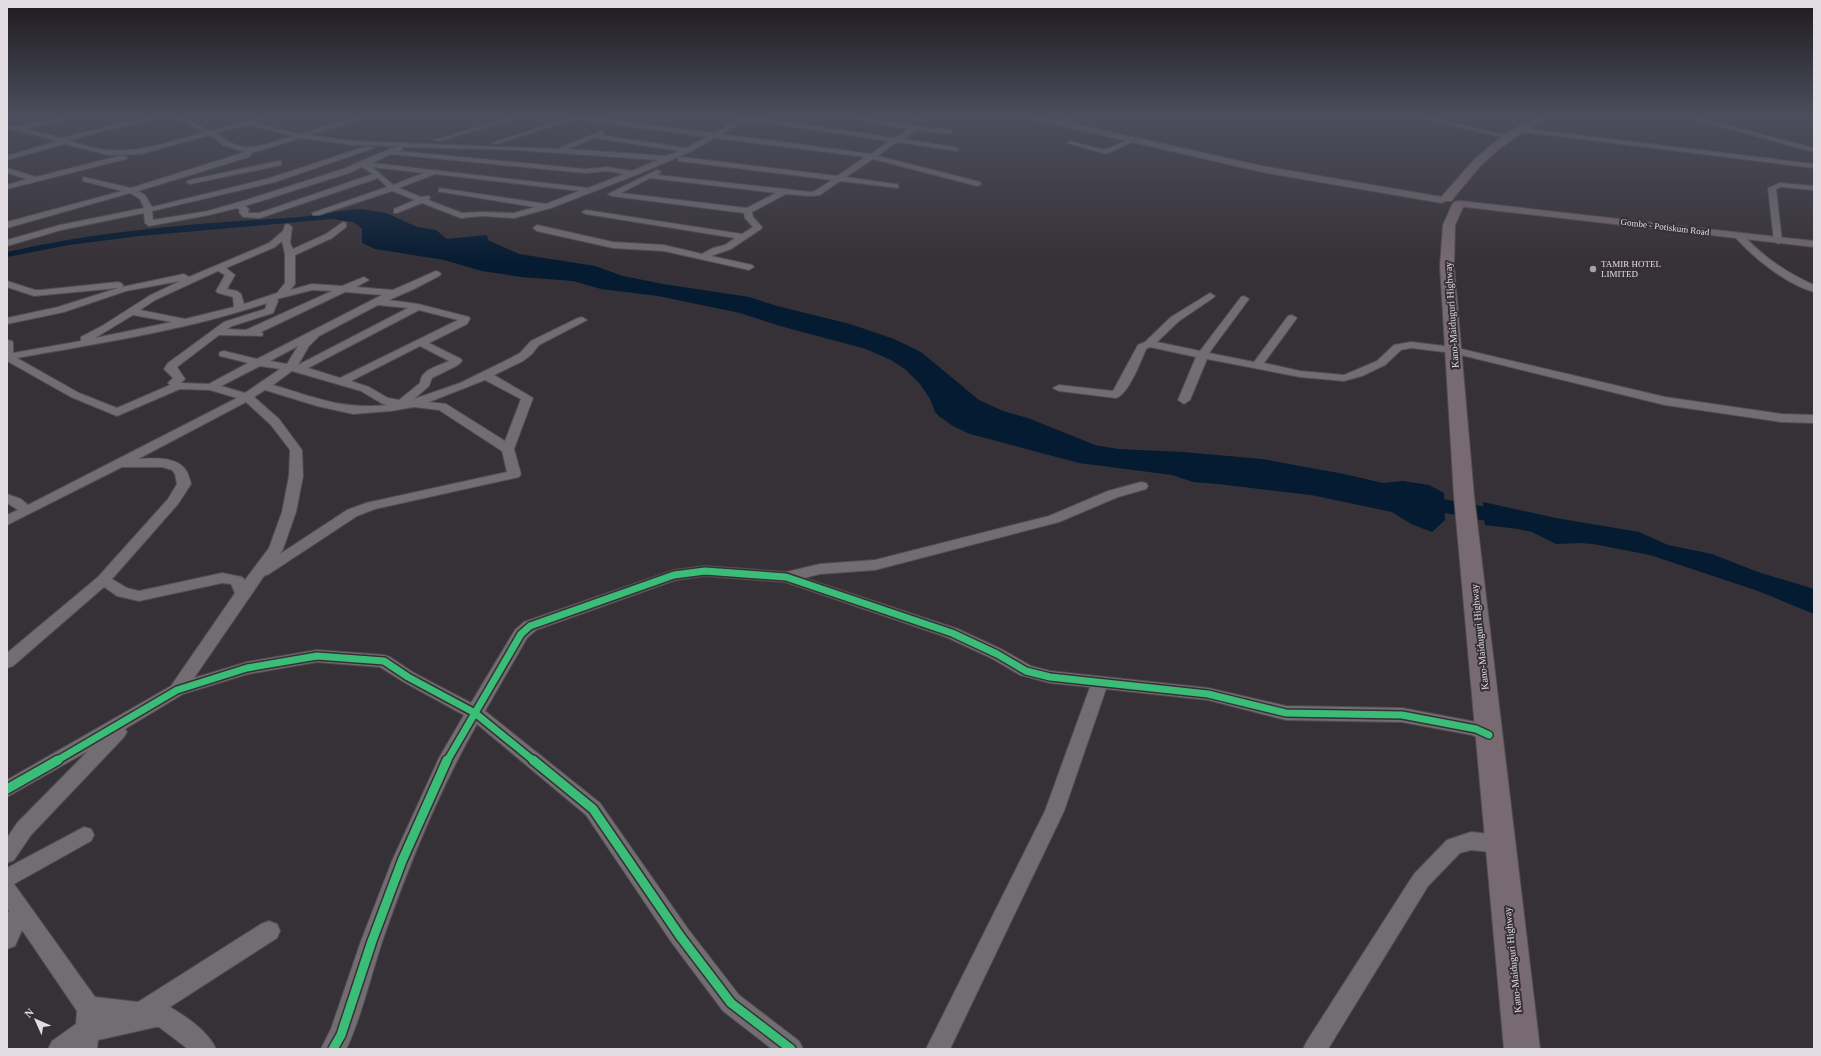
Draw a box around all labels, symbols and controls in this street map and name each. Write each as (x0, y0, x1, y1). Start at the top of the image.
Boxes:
street label: Gombe - Potiskum Road (1620, 217, 1710, 237)
place label: TAMIR HOTEL LIMITED (1601, 259, 1661, 279)
street label: Kano-Maiduguri Highway (1442, 262, 1461, 368)
marker: TAMIR HOTEL LIMITED (1588, 264, 1598, 274)
street label: Kano-Maiduguri Highway (1468, 583, 1491, 690)
street label: Kano-Maiduguri Highway (1501, 906, 1524, 1013)
north arrow (16, 1000, 56, 1040)
text: N (22, 1006, 36, 1020)

